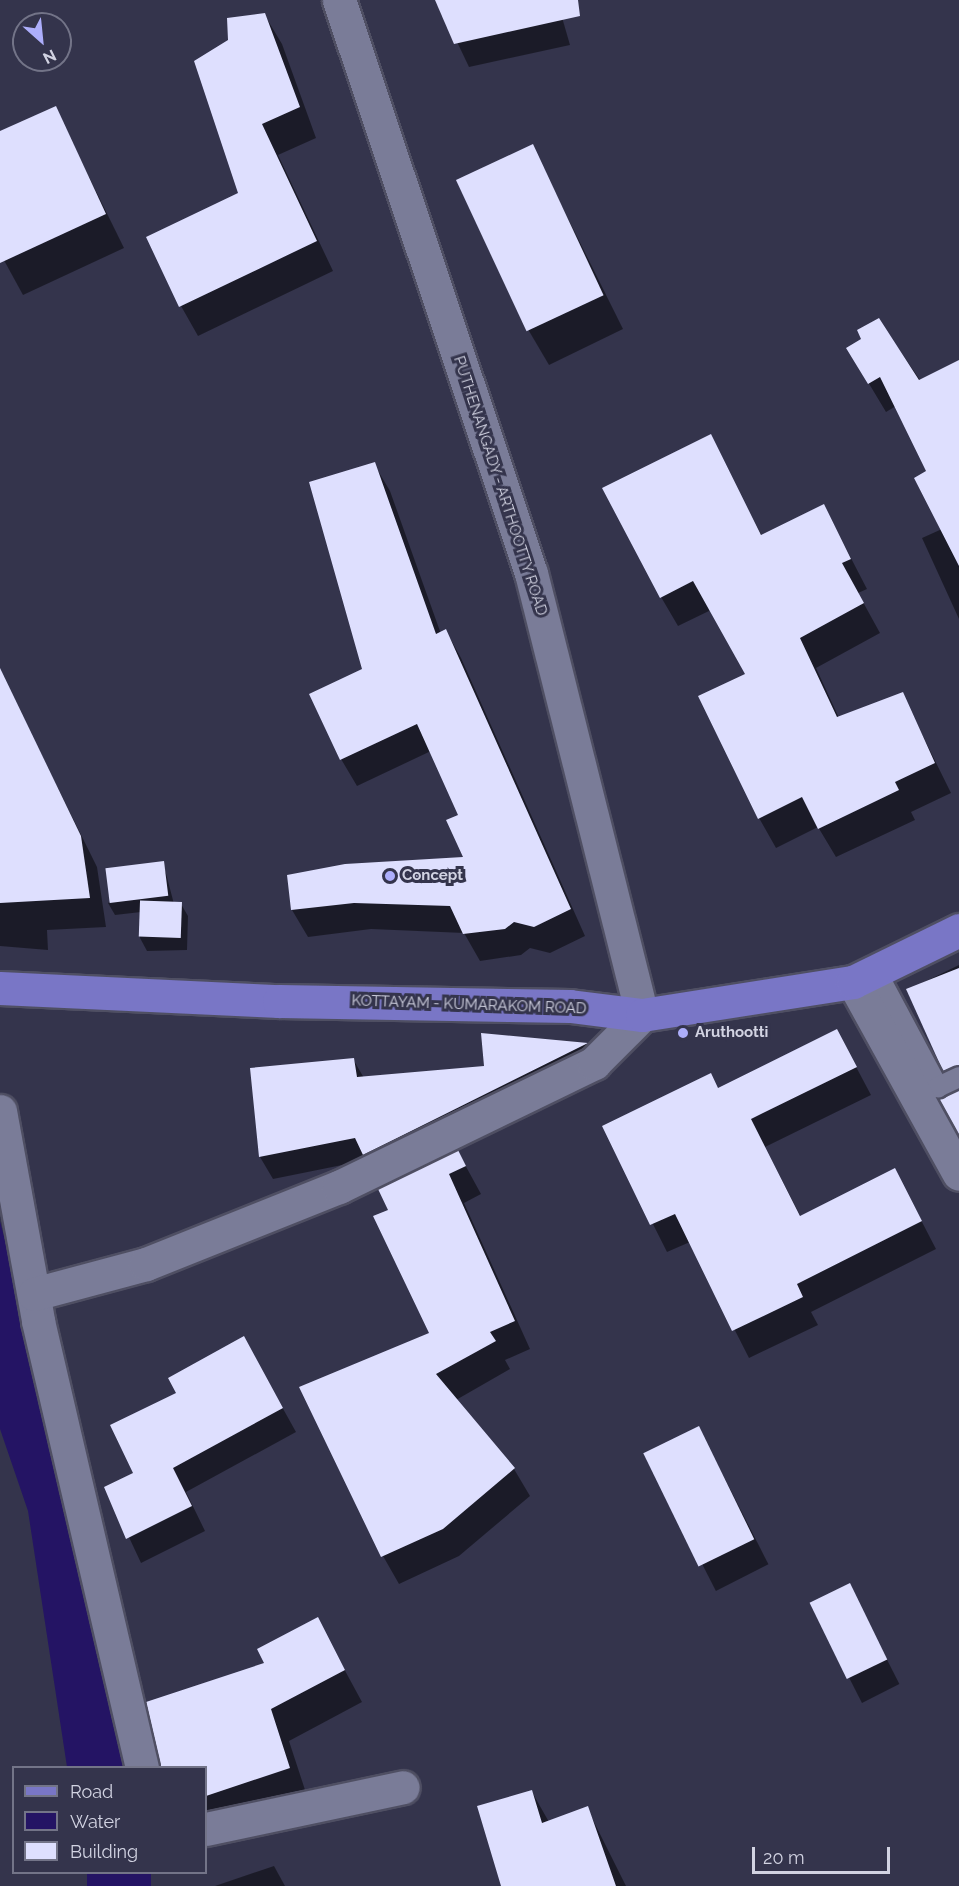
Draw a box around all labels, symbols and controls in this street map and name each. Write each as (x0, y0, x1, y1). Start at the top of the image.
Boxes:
north arrow (12, 12, 72, 72)
text: N (40, 45, 59, 68)
street label: PUTHENANGADY - ARTHOOTTY ROAD (449, 353, 551, 619)
place label: Concept (402, 867, 463, 885)
marker: Concept (383, 869, 397, 883)
street label: KOTTAYAM - KUMARAKOM ROAD (351, 992, 587, 1018)
place label: Aruthootti (695, 1024, 768, 1042)
marker: Aruthootti (676, 1026, 690, 1040)
legend (12, 1766, 207, 1874)
text: Road (70, 1781, 113, 1802)
text: Water (70, 1811, 120, 1832)
scale bar (755, 1835, 893, 1873)
text: Building (70, 1841, 138, 1862)
text: 20 m (763, 1847, 805, 1868)

